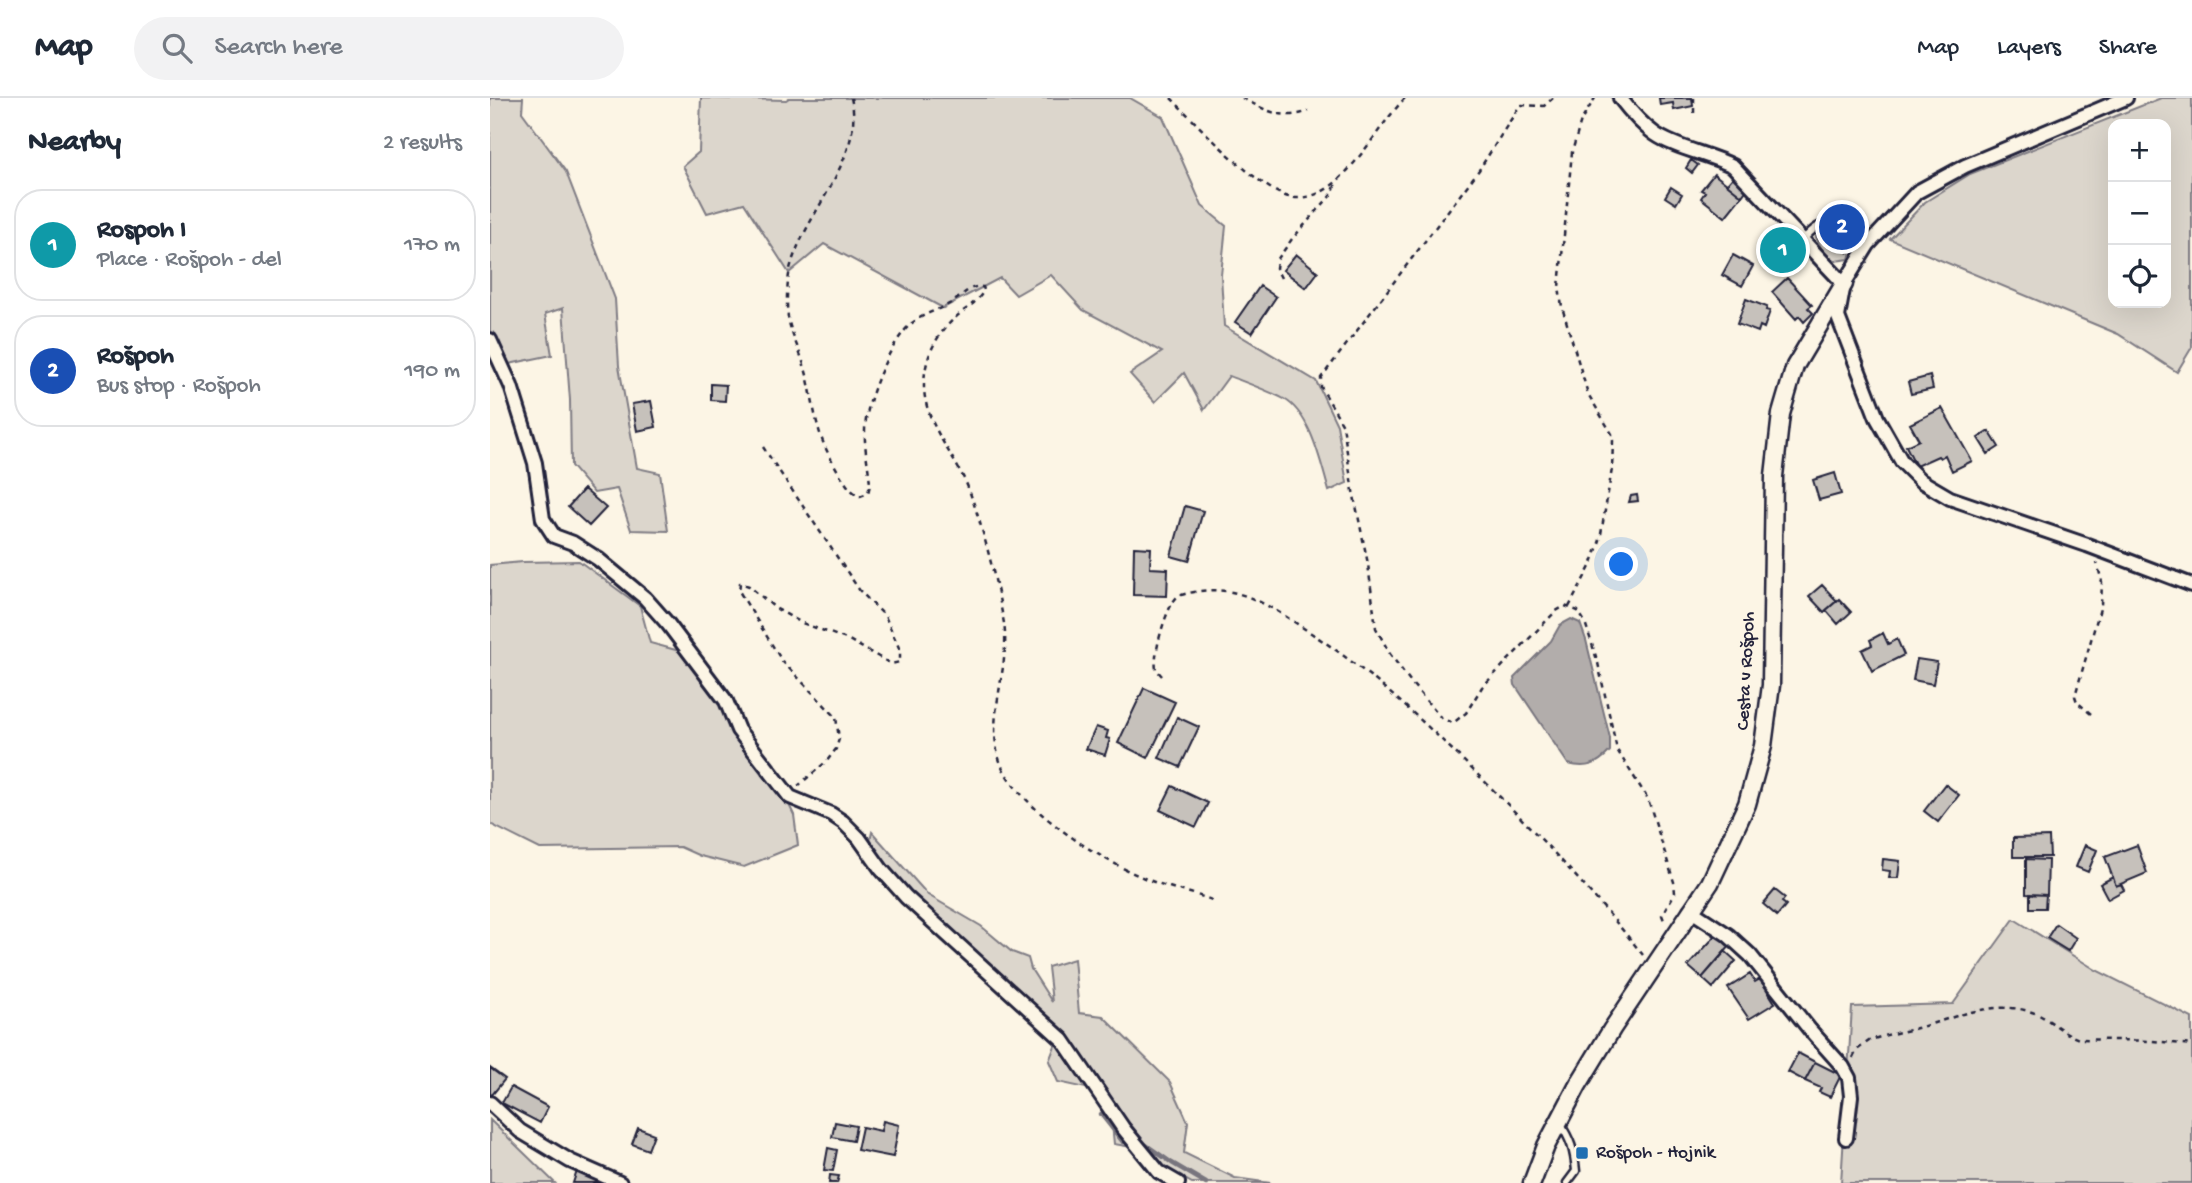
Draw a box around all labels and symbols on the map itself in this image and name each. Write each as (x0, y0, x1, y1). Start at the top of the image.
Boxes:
pin: 2 (1819, 201, 1865, 253)
pin: 1 (1760, 224, 1806, 276)
your location (1604, 547, 1638, 581)
street label: Cesta v Rošpoh (1732, 611, 1762, 731)
place label: Rošpoh - Hojnik (1596, 1142, 1717, 1165)
marker: Rošpoh - Hojnik (1574, 1145, 1590, 1161)

